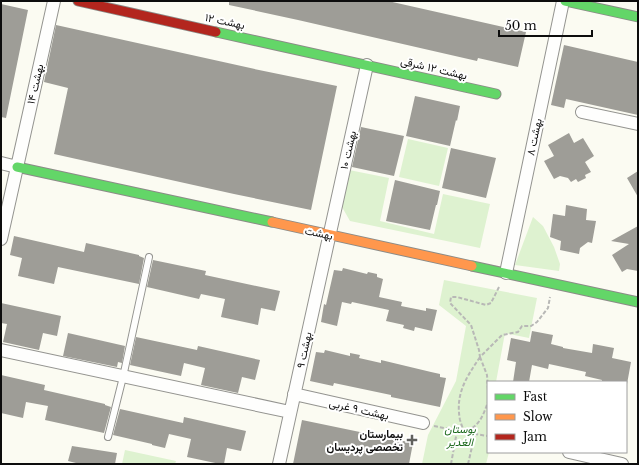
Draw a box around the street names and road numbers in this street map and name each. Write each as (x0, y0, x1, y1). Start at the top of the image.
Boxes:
street label: بهشت ۱۲ (204, 10, 246, 32)
street label: بهشت ۱۲ شرقی (399, 54, 469, 82)
street label: بهشت ۱۴ (24, 63, 46, 105)
street label: بهشت ۸ (523, 117, 545, 157)
street label: بهشت ۱۰ (337, 129, 359, 171)
street label: بهشت (304, 223, 334, 243)
street label: بهشت ۹ (293, 331, 315, 369)
street label: بهشت ۹ غربی (328, 395, 390, 423)

